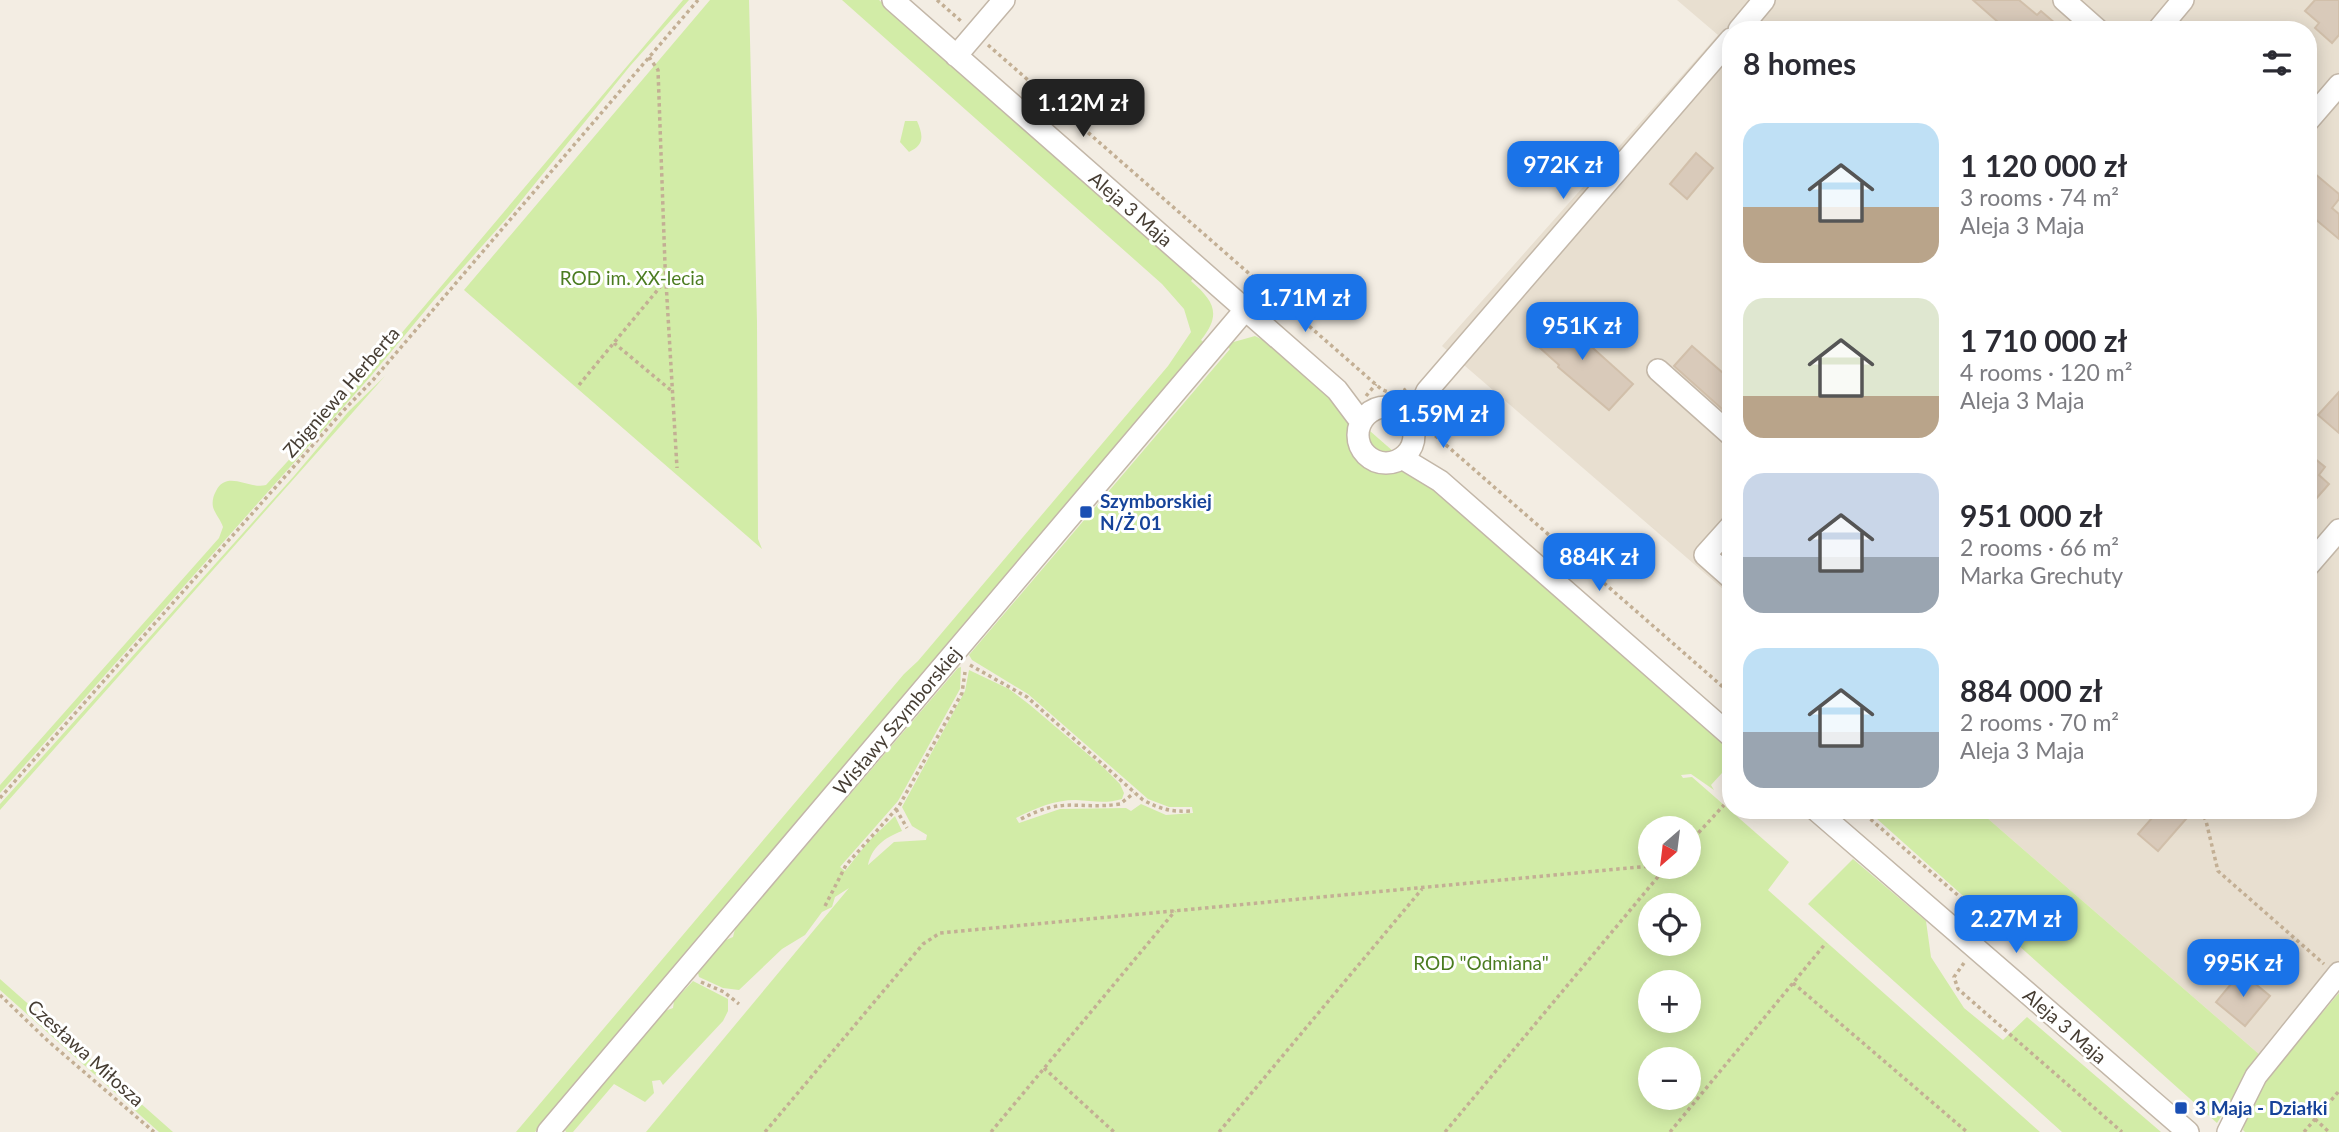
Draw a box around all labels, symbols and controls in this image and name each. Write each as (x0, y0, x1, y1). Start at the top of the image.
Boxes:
icon: filters (2258, 44, 2296, 82)
text: 8 homes (1743, 45, 1856, 81)
pin: 1.12M zł (1011, 80, 1155, 139)
text: 1.12M zł (1038, 88, 1128, 116)
pin: 972K zł (1498, 142, 1628, 201)
text: 1 120 000 zł (1960, 147, 2127, 183)
text: 972K zł (1523, 150, 1603, 178)
icon: home (1799, 151, 1883, 235)
street label: Aleja 3 Maja (1085, 166, 1178, 251)
text: 3 rooms · 74 m² (1960, 183, 2119, 211)
text: Aleja 3 Maja (1960, 211, 2085, 239)
park label: ROD im. XX-lecia (560, 266, 704, 289)
pin: 1.71M zł (1233, 274, 1377, 334)
text: 1.71M zł (1260, 283, 1350, 311)
pin: 951K zł (1517, 302, 1647, 362)
text: 951K zł (1542, 311, 1622, 339)
street label: Zbigniewa Herberta (278, 322, 404, 462)
text: 1 710 000 zł (1960, 322, 2127, 358)
icon: home (1799, 326, 1883, 410)
text: 4 rooms · 120 m² (1960, 358, 2132, 386)
text: Aleja 3 Maja (1960, 386, 2085, 414)
pin: 1.59M zł (1371, 391, 1515, 450)
text: 1.59M zł (1398, 399, 1488, 427)
place label: Szymborskiej N/Ż 01 (1100, 489, 1212, 534)
text: 951 000 zł (1960, 497, 2103, 533)
icon: home (1799, 501, 1883, 585)
marker: Szymborskiej N/Ż 01 (1078, 504, 1094, 520)
text: 2 rooms · 66 m² (1960, 533, 2119, 561)
pin: 884K zł (1534, 534, 1664, 593)
text: 884K zł (1559, 542, 1639, 570)
text: Marka Grechuty (1960, 561, 2123, 589)
street label: Wisławy Szymborskiej (828, 642, 965, 799)
text: 884 000 zł (1960, 672, 2103, 708)
icon: home (1799, 676, 1883, 760)
text: 2 rooms · 70 m² (1960, 708, 2119, 736)
text: Aleja 3 Maja (1960, 736, 2085, 764)
north arrow (1638, 816, 1701, 878)
map controls (1638, 816, 1701, 1110)
button: locate (1638, 893, 1701, 956)
pin: 2.27M zł (1944, 895, 2088, 955)
text: 2.27M zł (1971, 904, 2061, 932)
pin: 995K zł (2178, 940, 2308, 999)
text: 995K zł (2203, 948, 2283, 976)
park label: ROD "Odmiana" (1413, 951, 1549, 974)
button: + (1638, 970, 1701, 1033)
street label: Aleja 3 Maja (2019, 983, 2112, 1068)
street label: Czesława Miłosza (23, 994, 149, 1111)
button: − (1638, 1047, 1701, 1110)
place label: 3 Maja - Działki (2195, 1096, 2327, 1119)
marker: 3 Maja - Działki (2173, 1100, 2189, 1116)

